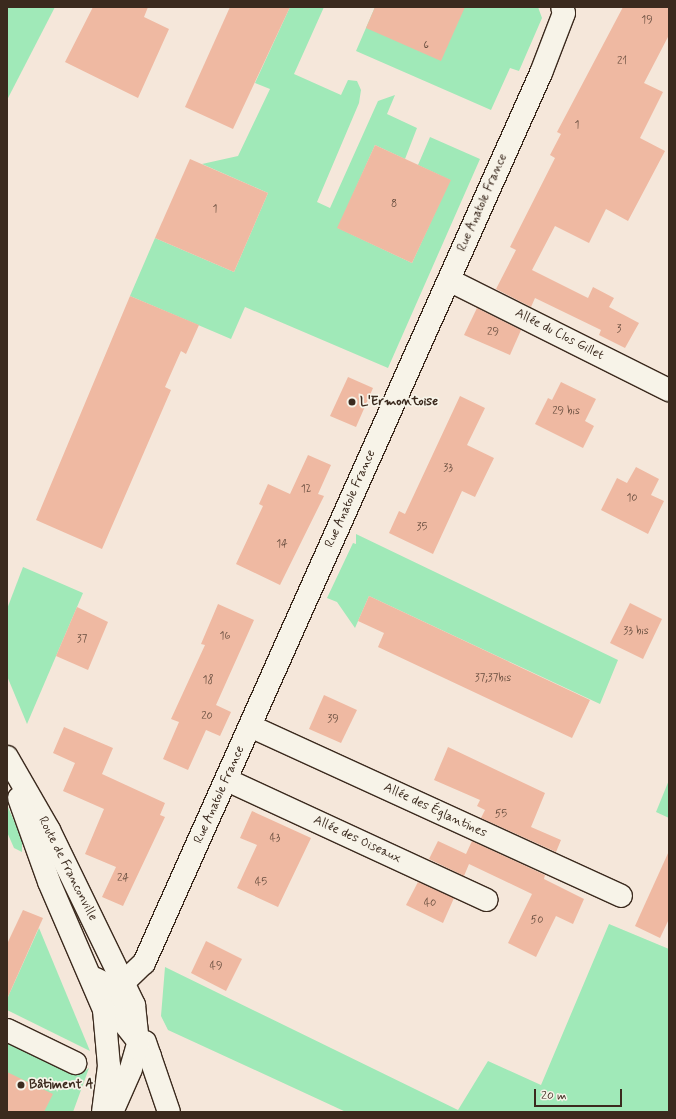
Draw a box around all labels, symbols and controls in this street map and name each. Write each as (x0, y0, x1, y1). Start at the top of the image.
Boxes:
house number: 19 (641, 13, 653, 27)
house number: 6 (423, 38, 429, 52)
house number: 21 (617, 54, 627, 68)
house number: 1 (575, 118, 579, 132)
street label: Rue Anatole France (454, 152, 512, 254)
house number: 8 (391, 197, 397, 211)
house number: 1 (213, 202, 217, 216)
street label: Allée du Clos Gillet (509, 305, 609, 365)
house number: 3 (617, 322, 621, 336)
house number: 29 (487, 325, 499, 339)
place label: L'Ermontoise (360, 394, 438, 410)
marker: L'Ermontoise (347, 397, 357, 407)
house number: 29 bis (552, 404, 580, 418)
street label: Rue Anatole France (322, 448, 380, 550)
house number: 33 (443, 461, 453, 475)
house number: 12 (301, 482, 311, 496)
house number: 10 (626, 491, 638, 505)
house number: 35 (417, 520, 427, 534)
house number: 14 (276, 537, 288, 551)
house number: 33 bis (623, 624, 649, 638)
house number: 16 (220, 629, 230, 643)
house number: 37 (77, 632, 87, 646)
house number: 37;37bis (475, 671, 511, 685)
house number: 18 (203, 673, 213, 687)
house number: 20 (201, 709, 213, 723)
house number: 39 (327, 712, 339, 726)
street label: Rue Anatole France (191, 744, 249, 846)
street label: Allée des Églantines (381, 780, 489, 842)
house number: 55 (495, 807, 507, 821)
street label: Allée des Oiseaux (311, 813, 403, 867)
street label: Route de Franconville (34, 814, 100, 924)
house number: 43 (269, 831, 281, 845)
house number: 24 (117, 871, 129, 885)
house number: 45 (255, 875, 267, 889)
house number: 40 (424, 896, 436, 910)
house number: 50 (531, 913, 543, 927)
house number: 49 (210, 959, 222, 973)
place label: Bâtiment A (29, 1077, 94, 1093)
marker: Bâtiment A (16, 1080, 26, 1090)
scale bar (536, 1081, 624, 1107)
text: 20 m (541, 1088, 567, 1104)

